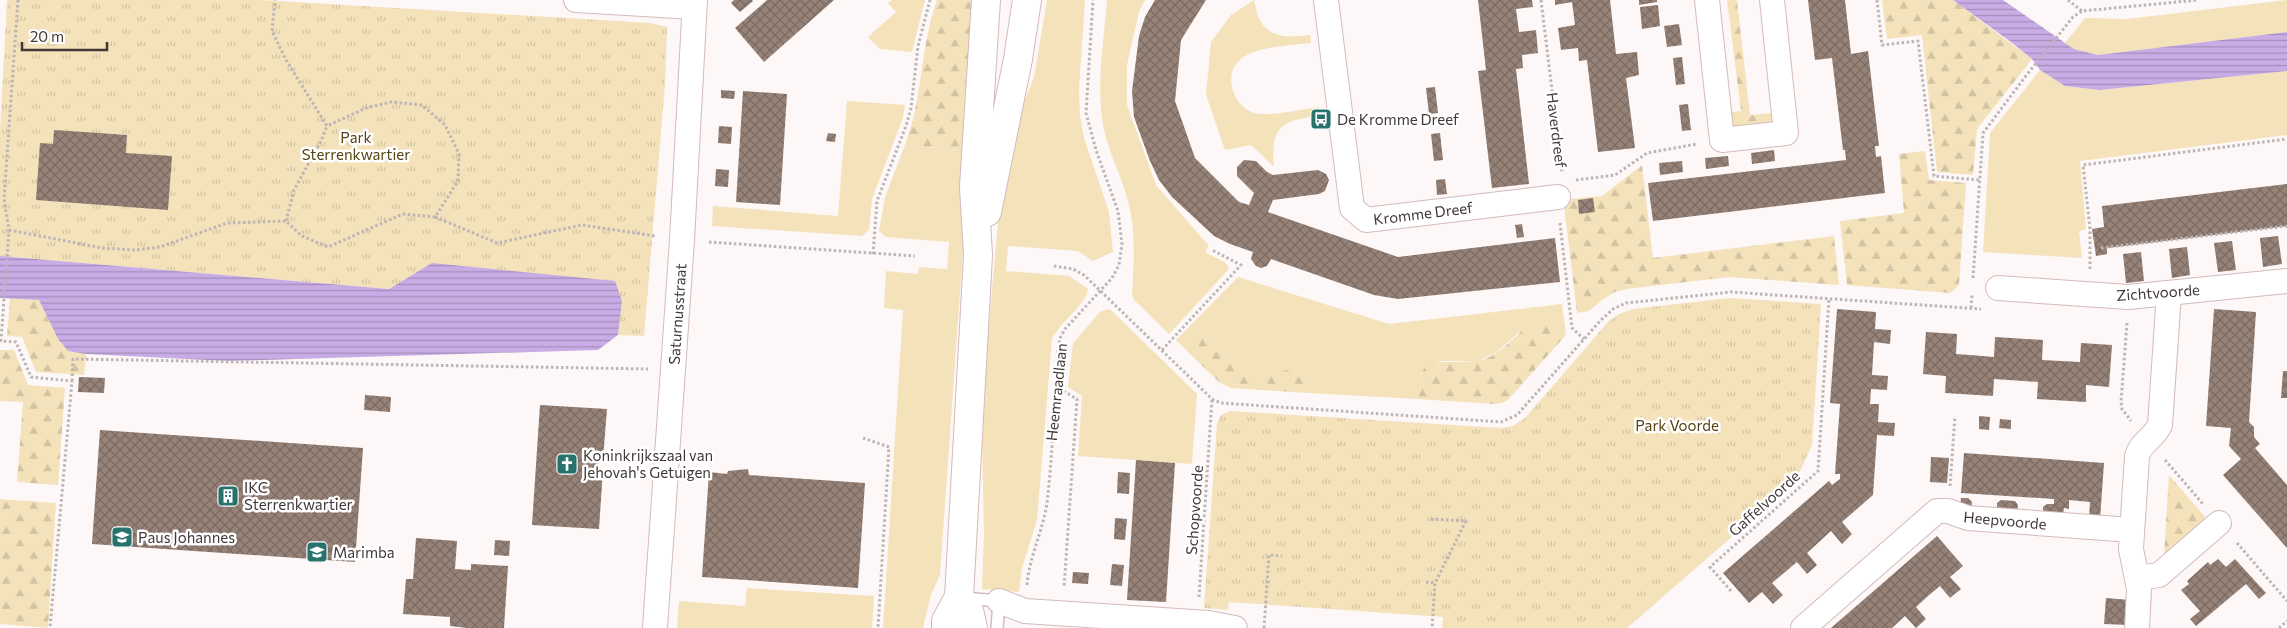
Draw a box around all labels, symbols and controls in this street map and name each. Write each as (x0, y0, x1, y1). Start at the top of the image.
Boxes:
scale bar (22, 20, 108, 52)
text: 20 m (30, 27, 64, 45)
street label: Haverdreef (1543, 91, 1571, 169)
bus stop icon: De Kromme Dreef (1309, 107, 1333, 131)
place label: De Kromme Dreef (1337, 110, 1459, 128)
park label: Park Sterrenkwartier (302, 128, 410, 163)
street label: Kromme Dreef (1372, 198, 1474, 228)
street label: Saturnusstraat (664, 263, 690, 365)
street label: Zichtvoorde (2116, 280, 2200, 304)
street label: Heemraadlaan (1042, 342, 1070, 442)
park label: Park Voorde (1635, 416, 1719, 434)
place label: Koninkrijkszaal van Jehovah's Getuigen (583, 446, 713, 481)
church icon: Koninkrijkszaal van Jehovah's Getuigen (555, 452, 579, 476)
street label: Schopvoorde (1182, 464, 1206, 556)
street label: Gaffelvoorde (1725, 466, 1803, 540)
place label: IKC Sterrenkwartier (244, 478, 353, 513)
building icon: IKC Sterrenkwartier (216, 484, 240, 508)
street label: Heepvoorde (1963, 507, 2047, 533)
school or university icon: Paus Johannes (110, 525, 134, 549)
place label: Paus Johannes (138, 528, 235, 546)
school or university icon: Marimba (305, 540, 329, 564)
place label: Marimba (333, 543, 395, 561)

